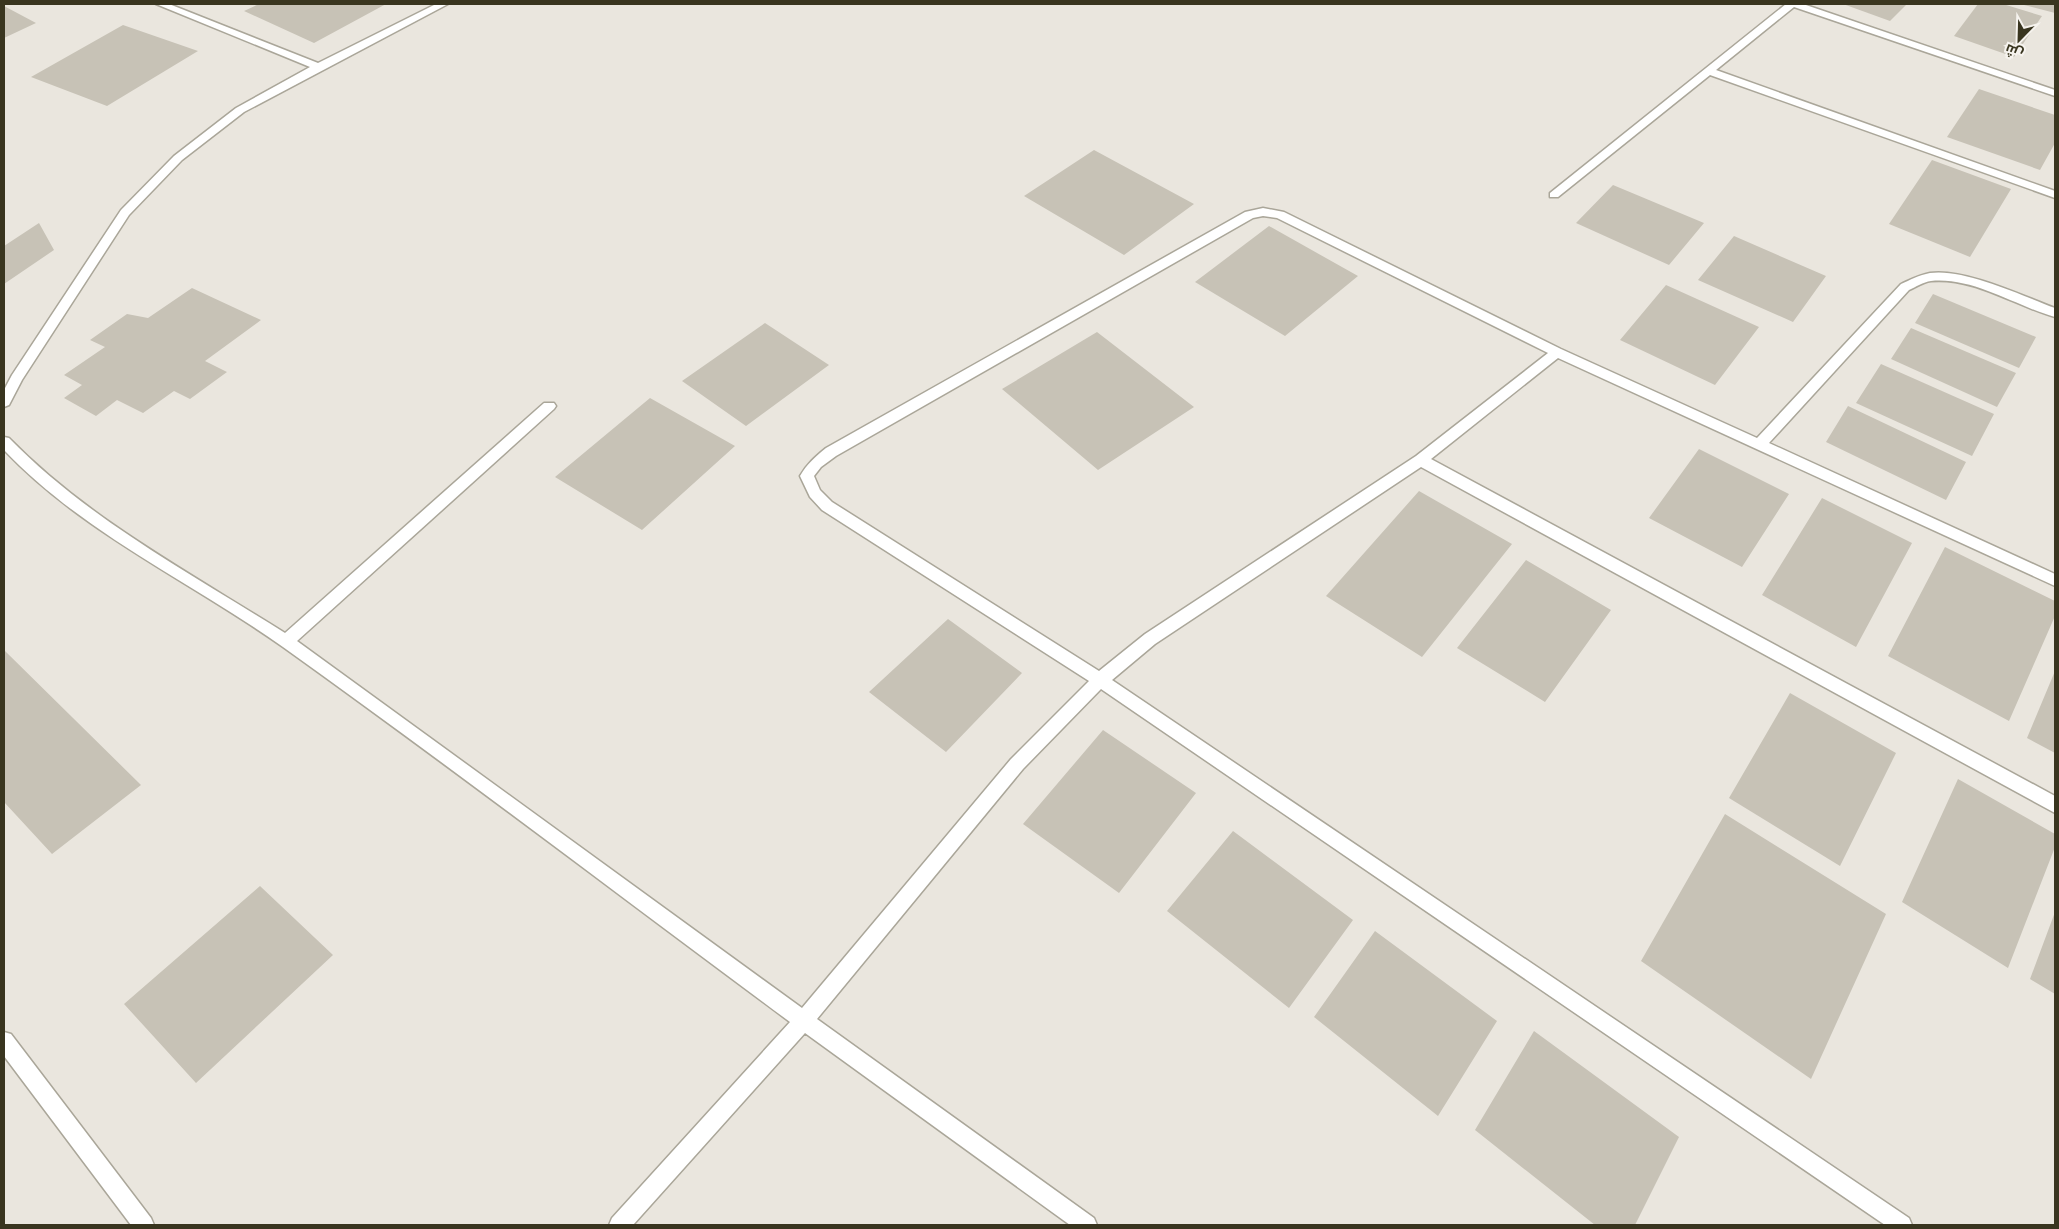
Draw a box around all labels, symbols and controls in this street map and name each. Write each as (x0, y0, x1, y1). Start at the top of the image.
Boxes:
north arrow (1994, 15, 2044, 65)
text: ش (2002, 40, 2026, 63)

